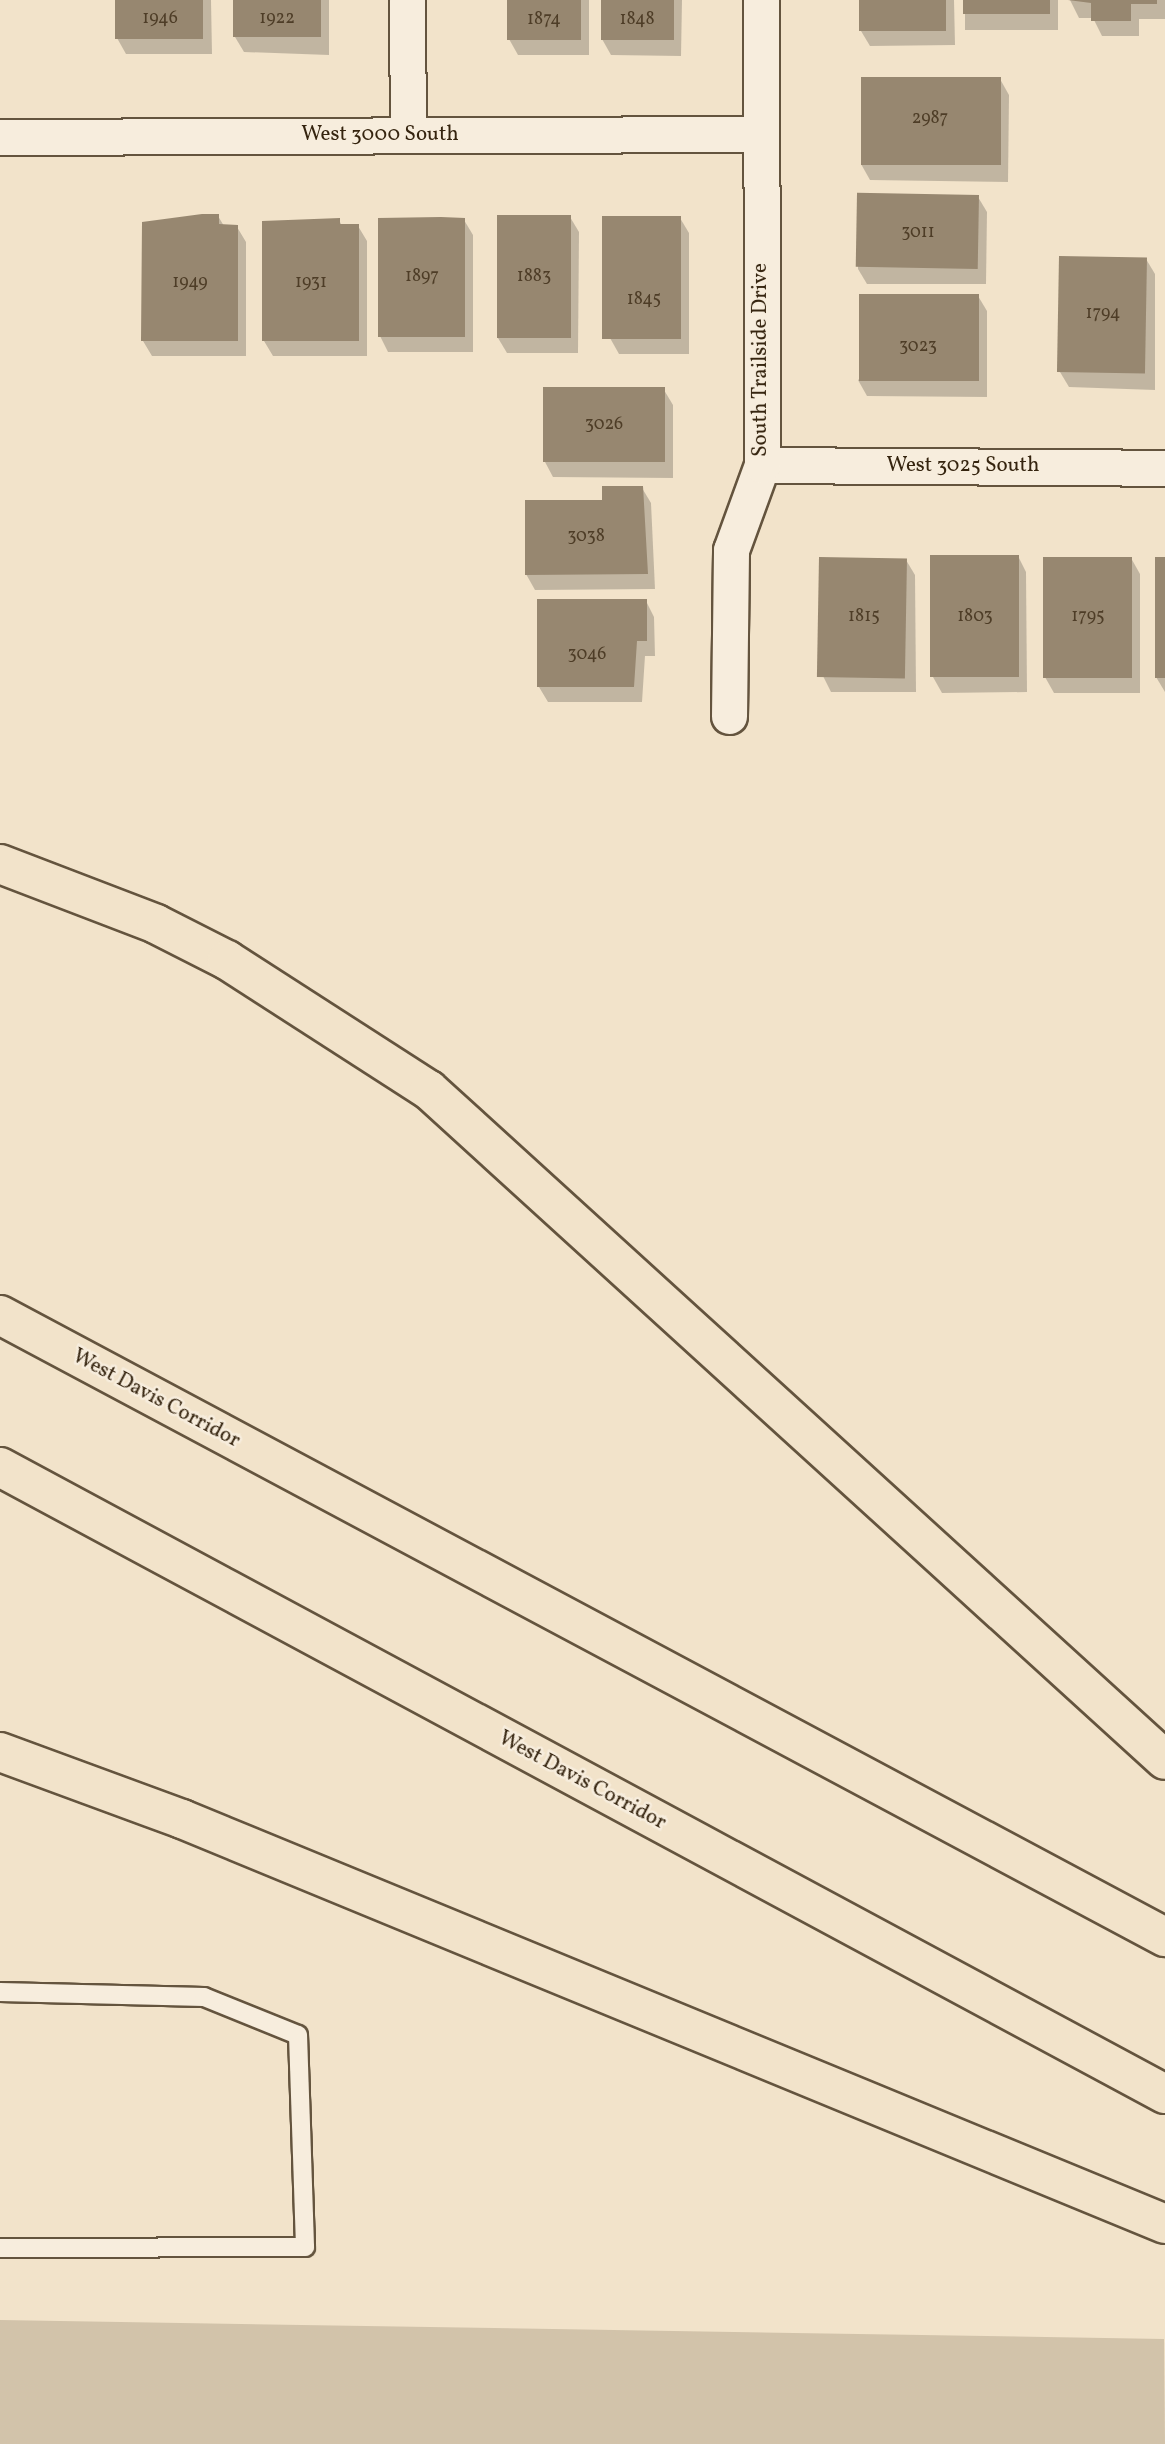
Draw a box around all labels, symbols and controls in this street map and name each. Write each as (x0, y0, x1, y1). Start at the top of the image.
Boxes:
house number: 1946 (142, 8, 178, 30)
house number: 1922 (259, 8, 295, 30)
house number: 1874 (527, 9, 561, 31)
house number: 1848 (619, 9, 655, 31)
house number: 2987 (912, 108, 948, 130)
street label: West 3000 South (301, 122, 459, 148)
house number: 3011 (901, 222, 935, 244)
street label: South Trailside Drive (748, 263, 774, 457)
house number: 1897 (405, 266, 439, 288)
house number: 1883 (517, 266, 551, 288)
house number: 1949 (172, 272, 208, 294)
house number: 1931 (295, 272, 327, 294)
house number: 1845 (627, 289, 661, 311)
house number: 1794 (1085, 303, 1121, 325)
house number: 3023 (899, 336, 937, 358)
house number: 3026 (585, 414, 623, 436)
street label: West 3025 South (887, 453, 1039, 479)
house number: 3038 (567, 526, 605, 548)
house number: 1815 (848, 606, 880, 628)
house number: 1803 (957, 606, 993, 628)
house number: 1795 (1071, 606, 1105, 628)
house number: 3046 (568, 644, 606, 666)
street label: West Davis Corridor (68, 1344, 244, 1454)
street label: West Davis Corridor (494, 1726, 670, 1836)

